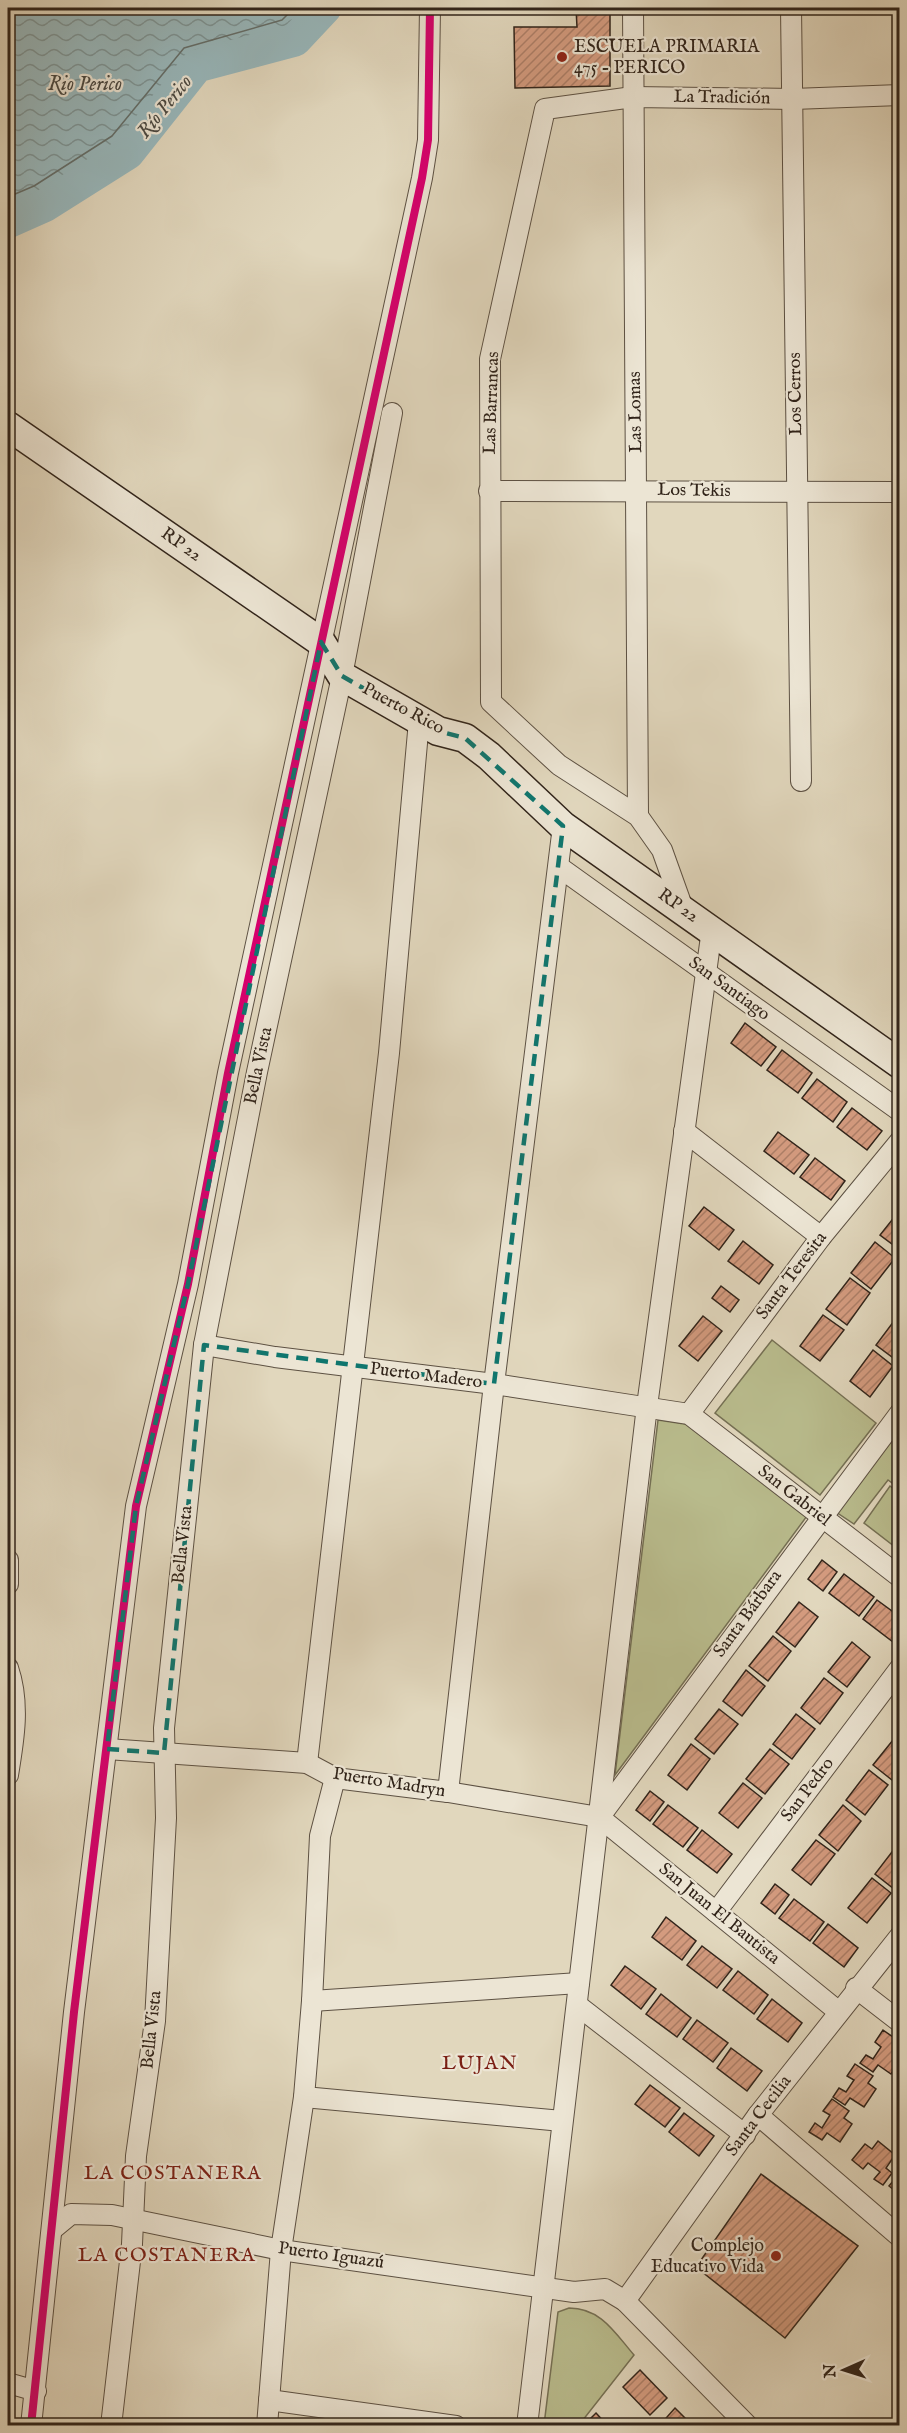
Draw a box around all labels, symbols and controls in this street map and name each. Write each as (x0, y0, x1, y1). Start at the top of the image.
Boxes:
place label: ESCUELA PRIMARIA 475 - PERICO (574, 36, 760, 80)
marker: ESCUELA PRIMARIA 475 - PERICO (555, 50, 569, 64)
water label: Río Perico (132, 70, 198, 144)
water label: Rio Perico (48, 72, 122, 97)
street label: La Tradición (673, 86, 771, 110)
street label: Las Barrancas (479, 351, 505, 455)
street label: Los Cerros (784, 352, 808, 436)
street label: Las Lomas (624, 371, 648, 453)
street label: Los Tekis (657, 479, 731, 503)
street label: RP 22 (156, 523, 206, 567)
street label: Puerto Rico (358, 678, 448, 740)
street label: RP 22 (653, 884, 703, 928)
street label: San Santiago (684, 952, 775, 1026)
street label: Bella Vista (240, 1025, 278, 1107)
street label: Santa Teresita (751, 1227, 833, 1325)
street label: Puerto Madero (368, 1358, 484, 1394)
street label: San Gabriel (753, 1460, 835, 1532)
street label: Bella Vista (167, 1504, 199, 1585)
street label: Santa Bárbara (709, 1566, 788, 1662)
street label: San Pedro (776, 1753, 840, 1827)
street label: Puerto Madryn (331, 1763, 447, 1803)
street label: San Juan El Bautista (654, 1858, 785, 1970)
street label: Bella Vista (136, 1989, 168, 2070)
district label: LUJAN (442, 2051, 518, 2076)
street label: Santa Cecilia (721, 2071, 797, 2161)
district label: LA COSTANERA (84, 2161, 262, 2186)
place label: Complejo Educativo Vida (651, 2235, 764, 2279)
street label: Puerto Iguazú (277, 2237, 385, 2275)
district label: LA COSTANERA (78, 2243, 256, 2268)
marker: Complejo Educativo Vida (769, 2249, 783, 2263)
north arrow (814, 2340, 874, 2400)
text: N (821, 2363, 841, 2379)

